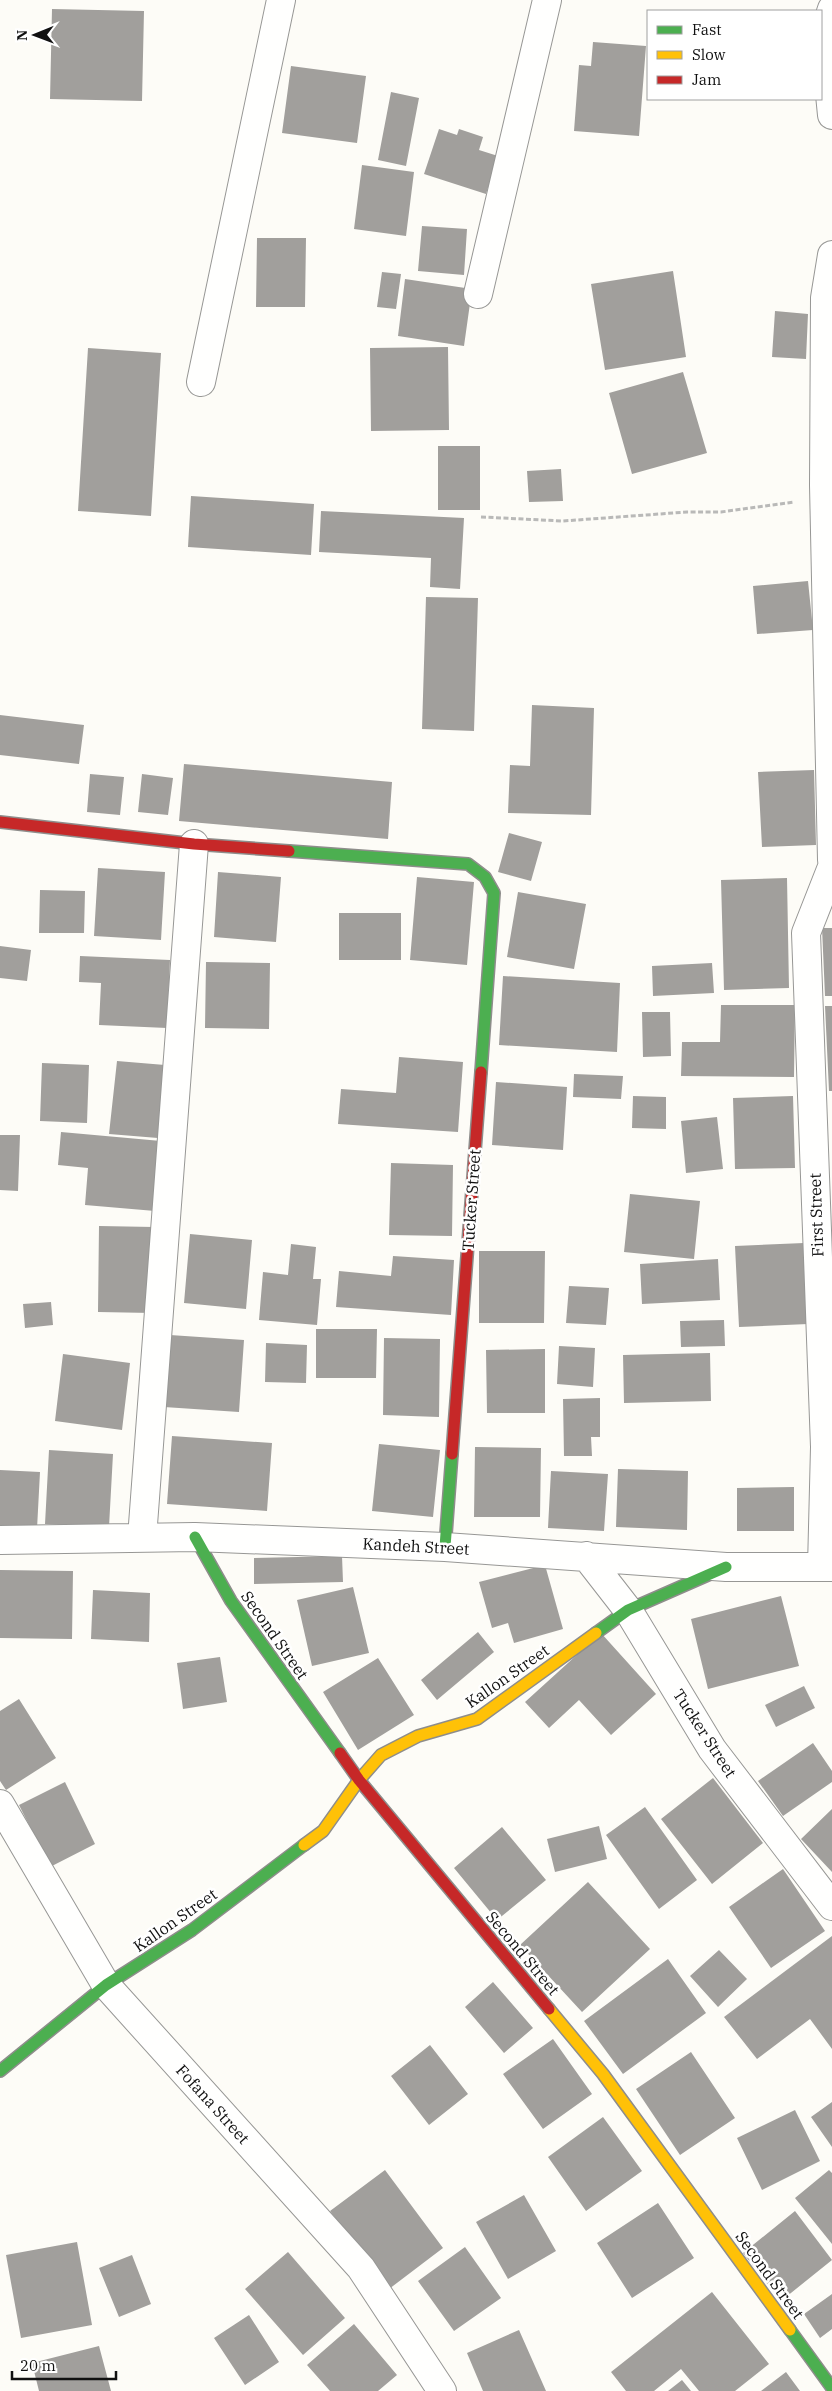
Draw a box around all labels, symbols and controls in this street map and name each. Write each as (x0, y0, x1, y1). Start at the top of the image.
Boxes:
north arrow (10, 10, 60, 60)
legend (647, 10, 822, 100)
text: Fast (692, 20, 722, 39)
text: N (13, 30, 31, 41)
text: Slow (692, 45, 726, 64)
text: Jam (692, 70, 721, 89)
street label: Tucker Street (457, 1148, 485, 1251)
street label: First Street (805, 1172, 827, 1257)
street label: Kandeh Street (362, 1533, 470, 1559)
street label: Second Street (237, 1587, 313, 1683)
street label: Kallon Street (461, 1640, 553, 1712)
street label: Tucker Street (669, 1685, 741, 1781)
street label: Kallon Street (129, 1884, 221, 1956)
street label: Second Street (482, 1907, 564, 1999)
street label: Fofana Street (172, 2060, 254, 2148)
street label: Second Street (731, 2227, 809, 2323)
scale bar (12, 2348, 116, 2380)
text: 20 m (20, 2356, 56, 2375)

